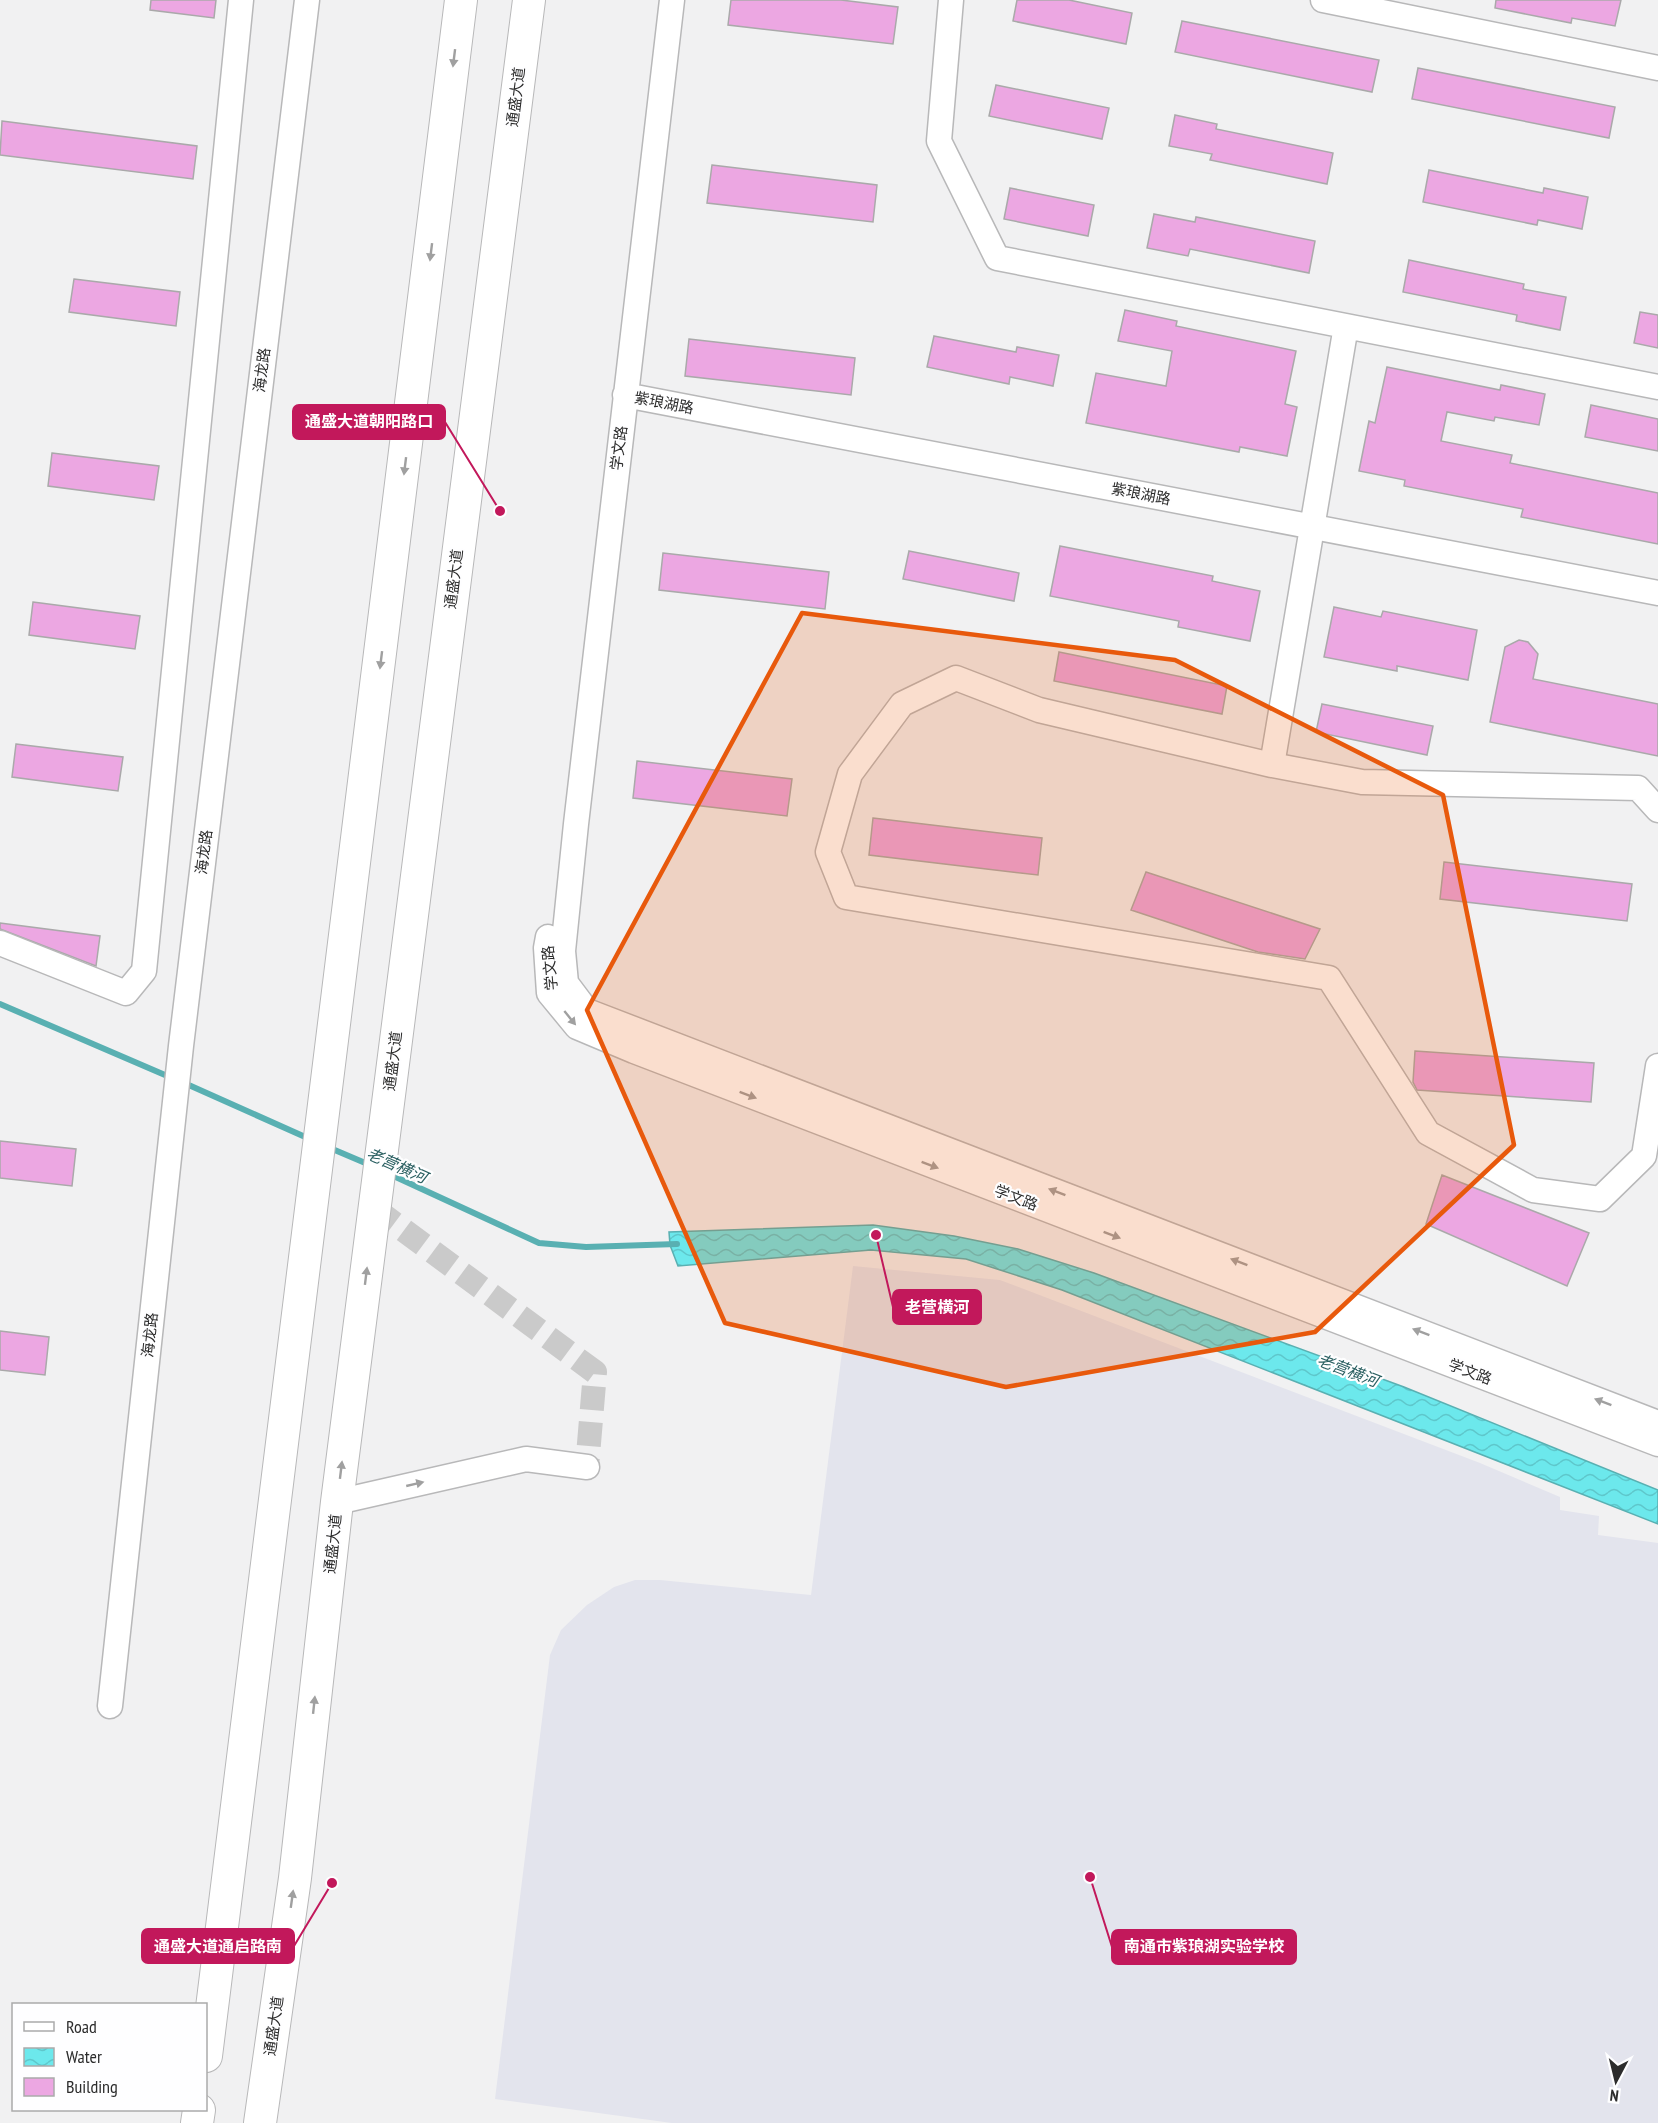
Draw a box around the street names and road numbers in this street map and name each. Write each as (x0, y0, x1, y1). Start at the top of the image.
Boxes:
street label: 通盛大道 (502, 66, 529, 128)
street label: 海龙路 (249, 346, 274, 393)
street label: 紫琅湖路 (633, 387, 695, 418)
street label: 学文路 (606, 424, 631, 471)
street label: 紫琅湖路 (1110, 478, 1172, 509)
street label: 通盛大道 (440, 548, 467, 610)
street label: 海龙路 (191, 828, 216, 875)
street label: 学文路 (538, 945, 561, 991)
street label: 通盛大道 (379, 1030, 406, 1092)
street label: 学文路 (992, 1181, 1041, 1214)
street label: 海龙路 (138, 1312, 161, 1358)
street label: 学文路 (1446, 1355, 1495, 1388)
street label: 通盛大道 (320, 1513, 345, 1575)
street label: 通盛大道 (260, 1995, 287, 2057)

